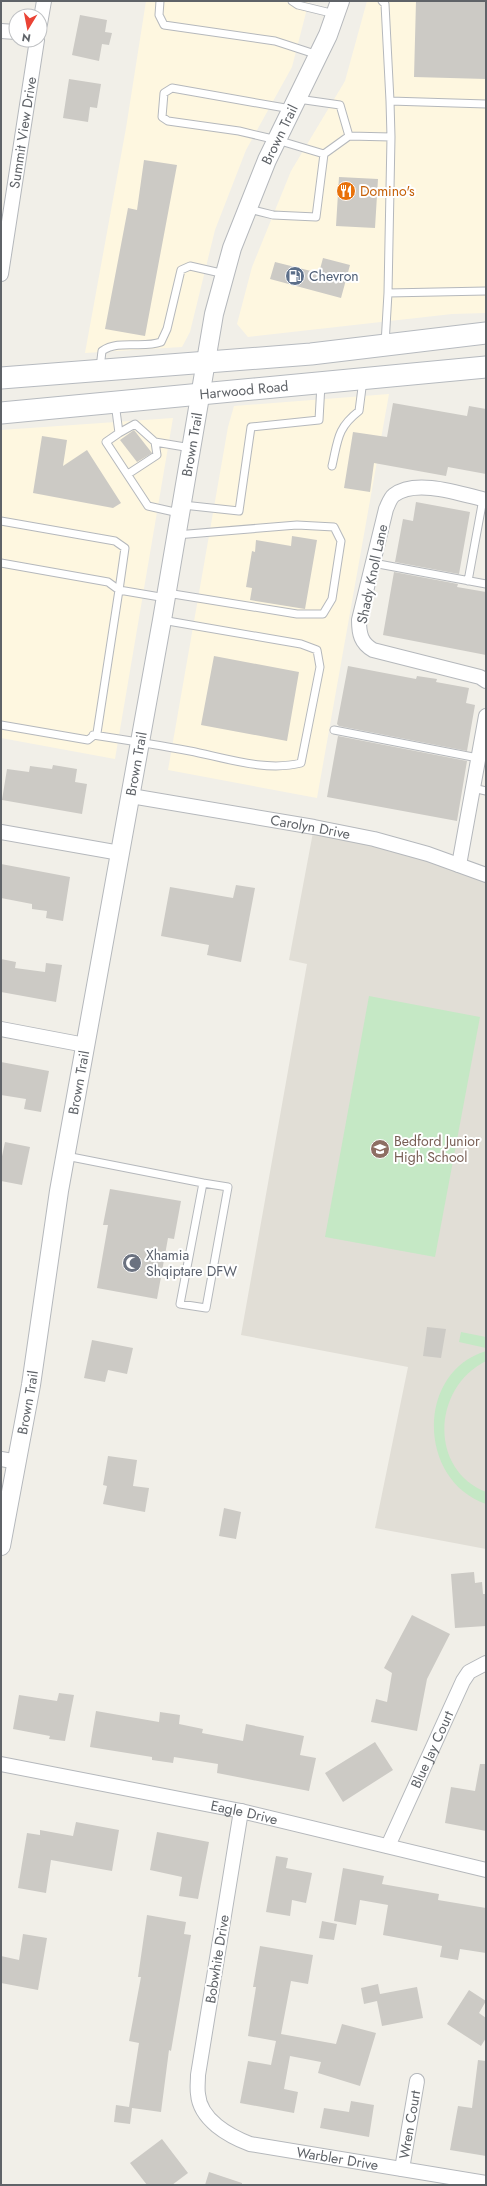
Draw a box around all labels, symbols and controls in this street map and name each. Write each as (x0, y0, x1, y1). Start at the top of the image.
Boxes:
north arrow (8, 8, 48, 48)
text: N (21, 29, 32, 46)
street label: Summit View Drive (4, 75, 41, 190)
street label: Brown Trail (256, 101, 303, 168)
restaurant icon: Domino's (335, 180, 357, 202)
place label: Domino's (360, 181, 415, 201)
fuel station icon: Chevron (284, 265, 306, 287)
place label: Chevron (309, 266, 359, 286)
street label: Harwood Road (199, 376, 289, 404)
street label: Brown Trail (177, 411, 207, 478)
street label: Shady Knoll Lane (352, 522, 392, 626)
street label: Brown Trail (120, 730, 152, 797)
street label: Carolyn Drive (269, 810, 352, 844)
street label: Brown Trail (63, 1049, 94, 1116)
place label: Bedford Junior High School (394, 1131, 480, 1167)
school or university icon: Bedford Junior High School (369, 1138, 391, 1160)
place label: Xhamia Shqiptare DFW (146, 1245, 237, 1281)
mosque icon: Xhamia Shqiptare DFW (121, 1252, 143, 1274)
street label: Brown Trail (12, 1369, 43, 1436)
street label: Blue Jay Court (406, 1707, 458, 1791)
street label: Eagle Drive (209, 1795, 280, 1830)
street label: Bobwhite Drive (200, 1913, 234, 2005)
street label: Wren Court (394, 2088, 425, 2160)
street label: Warbler Drive (295, 2142, 380, 2175)

